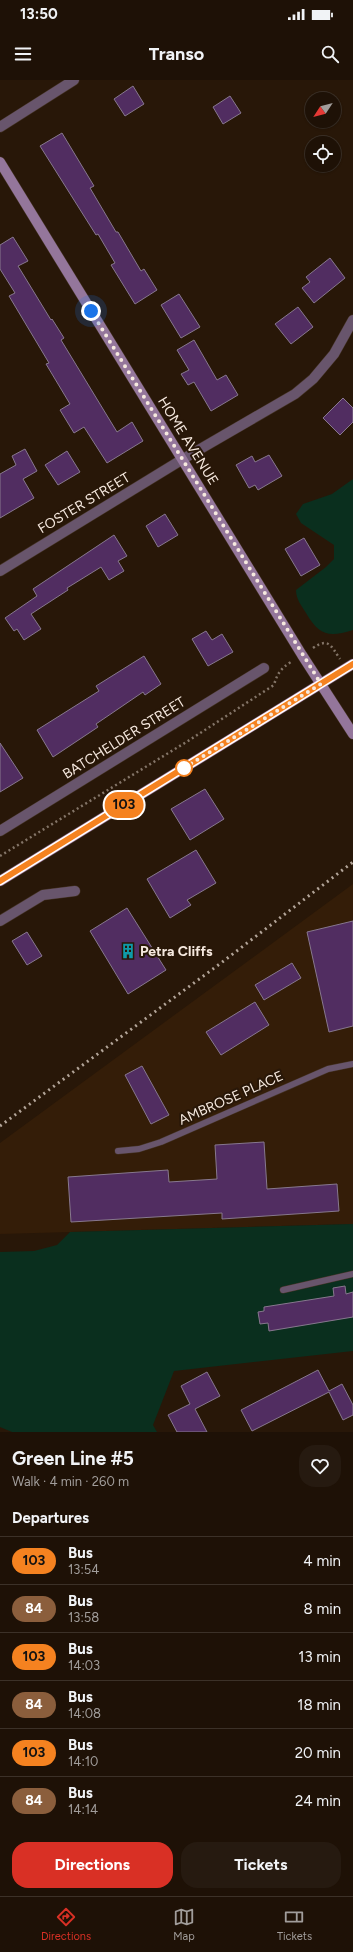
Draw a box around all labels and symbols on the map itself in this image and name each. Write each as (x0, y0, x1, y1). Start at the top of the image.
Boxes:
north arrow (305, 92, 341, 128)
your location (81, 301, 101, 321)
street label: HOME AVENUE (154, 394, 222, 488)
street label: FOSTER STREET (35, 469, 133, 537)
street label: BATCHELDER STREET (60, 693, 189, 783)
unlabelled marker (175, 759, 193, 777)
line badge: 103 (101, 792, 147, 818)
building icon: Petra Cliffs (119, 942, 137, 960)
place label: Petra Cliffs (140, 943, 213, 960)
street label: AMBROSE PLACE (176, 1067, 286, 1129)

